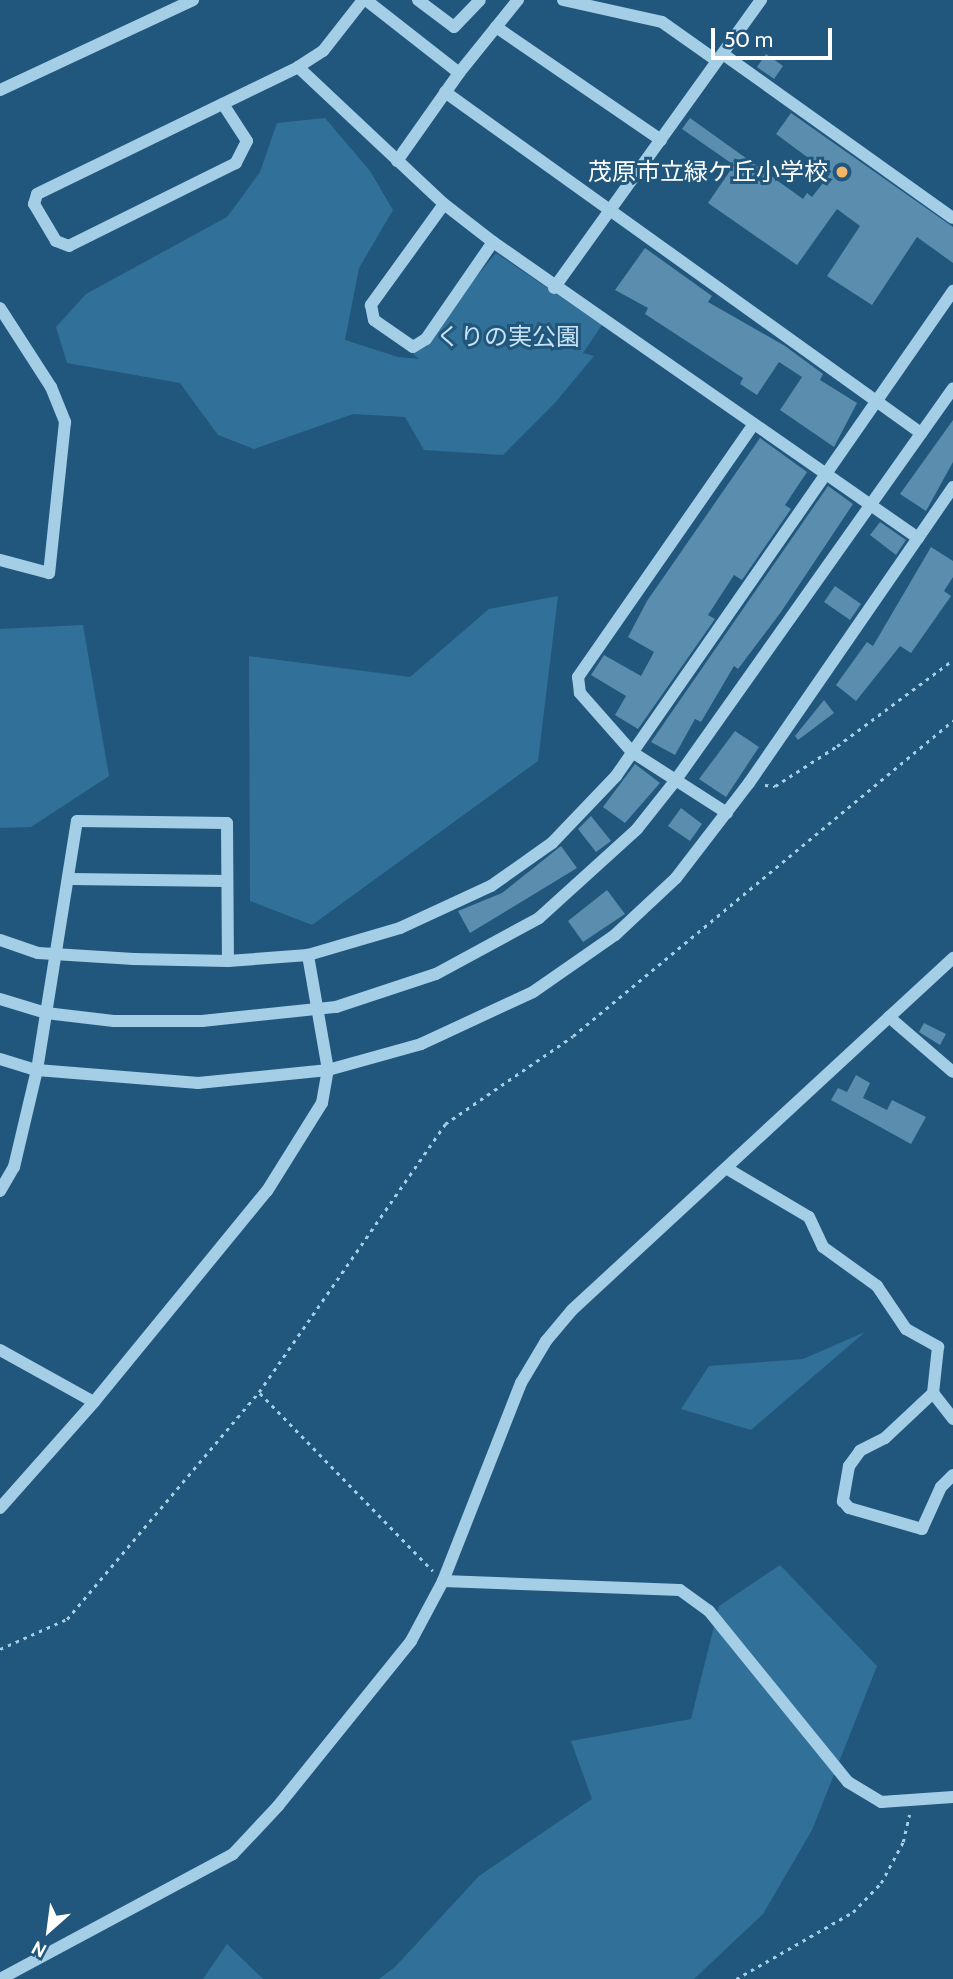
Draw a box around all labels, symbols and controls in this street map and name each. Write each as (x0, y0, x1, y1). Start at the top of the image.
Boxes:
scale bar (715, 14, 836, 58)
text: 50 m (724, 27, 773, 52)
place label: 茂原市立緑ケ丘小学校 (588, 158, 828, 186)
marker: 茂原市立緑ケ丘小学校 (834, 164, 850, 180)
park label: くりの実公園 (436, 323, 580, 351)
north arrow (14, 1895, 84, 1965)
text: N (28, 1936, 50, 1962)

